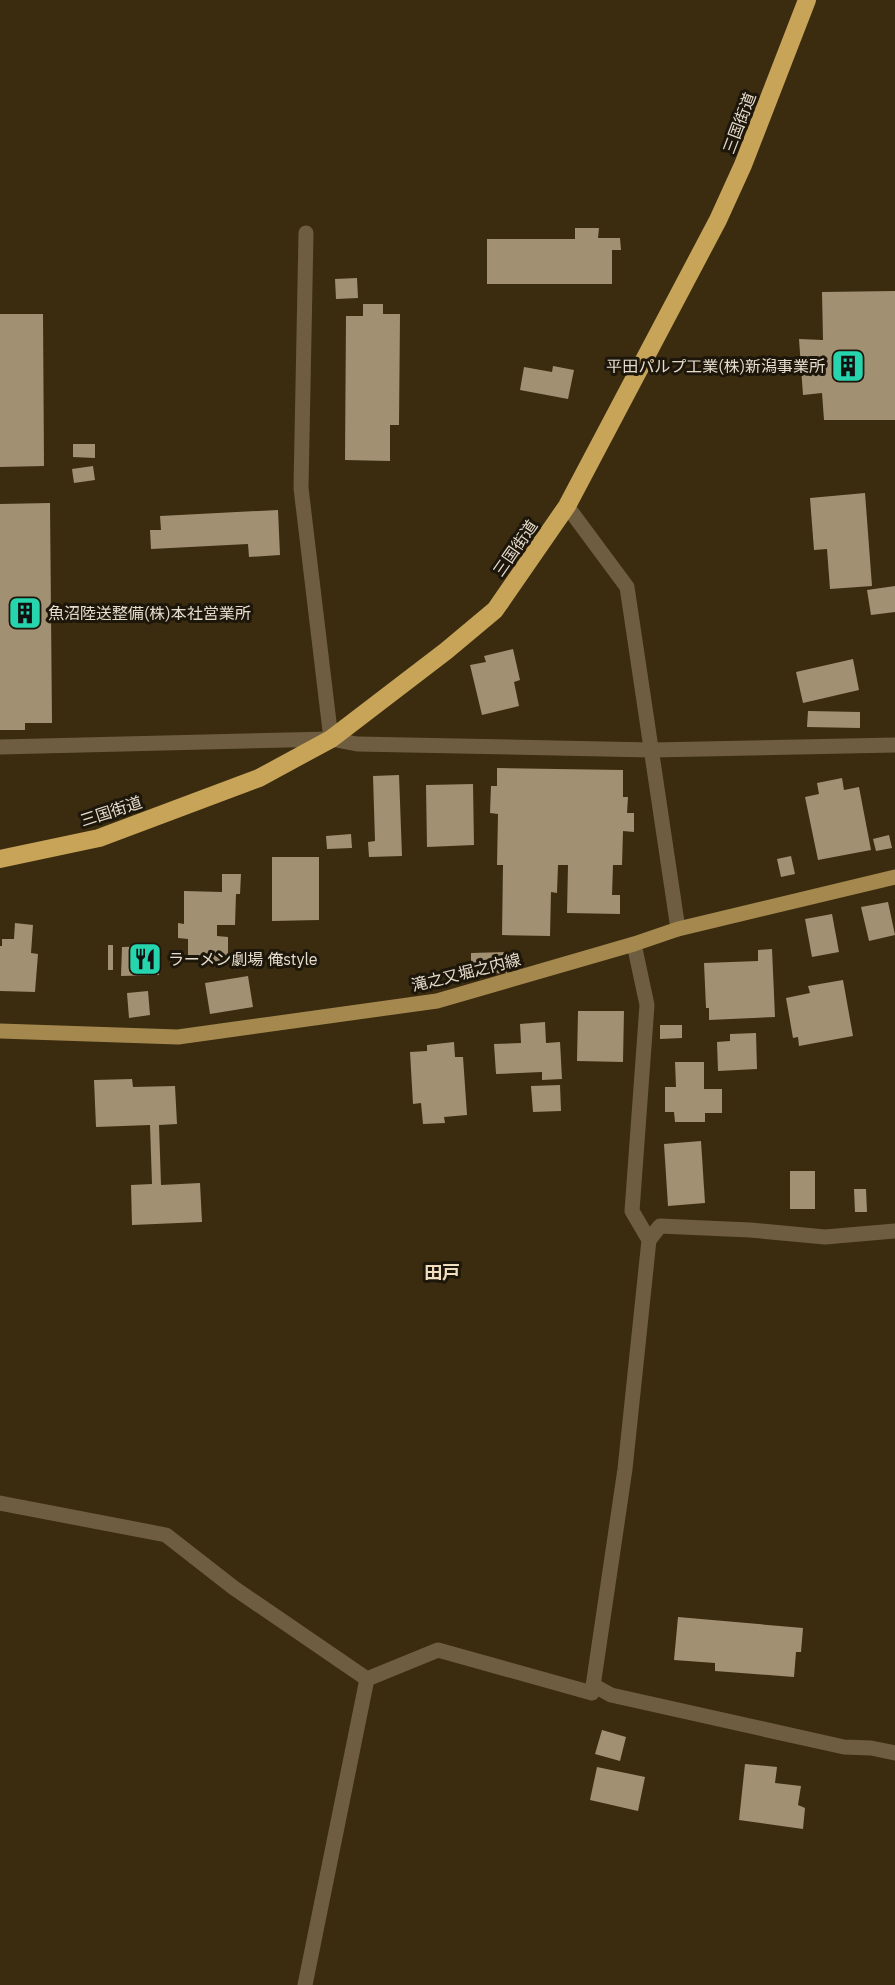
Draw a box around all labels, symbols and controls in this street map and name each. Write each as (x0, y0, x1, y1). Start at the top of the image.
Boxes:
street label: 三国街道 (718, 90, 760, 156)
building icon: 平田パルプ工業(株)新潟事業所 (830, 348, 866, 384)
place label: 平田パルプ工業(株)新潟事業所 (606, 356, 825, 376)
street label: 三国街道 (488, 516, 542, 580)
building icon: 魚沼陸送整備(株)本社営業所 (7, 595, 43, 631)
place label: 魚沼陸送整備(株)本社営業所 (48, 603, 251, 623)
street label: 三国街道 (77, 792, 145, 830)
restaurant icon: ラーメン劇場 俺style (127, 941, 163, 977)
place label: ラーメン劇場 俺style (168, 949, 318, 969)
street label: 滝之又堀之内線 (409, 949, 523, 995)
district label: 田戸 (424, 1261, 460, 1284)

